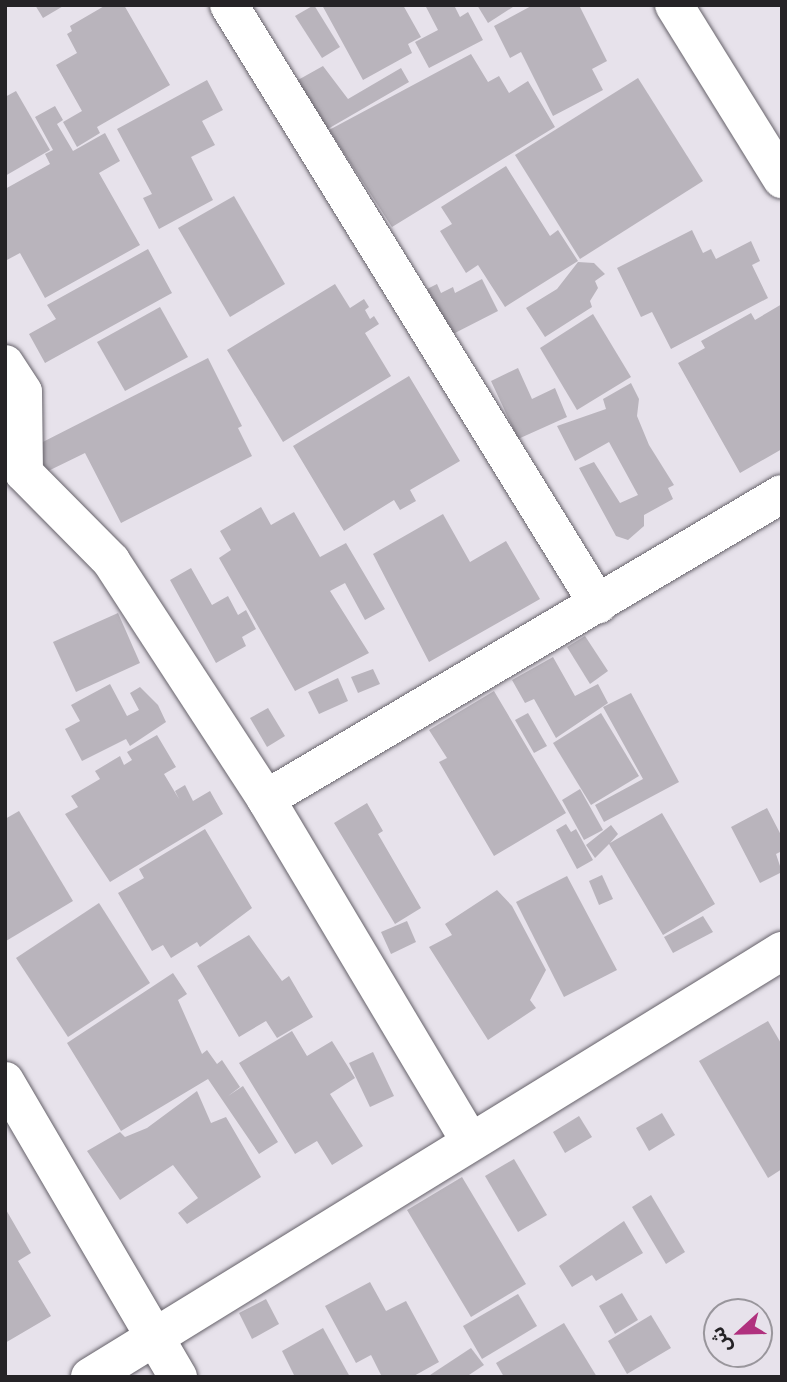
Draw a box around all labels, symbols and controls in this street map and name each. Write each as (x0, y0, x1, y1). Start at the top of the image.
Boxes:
north arrow (703, 1298, 773, 1368)
text: ش (704, 1324, 735, 1357)

